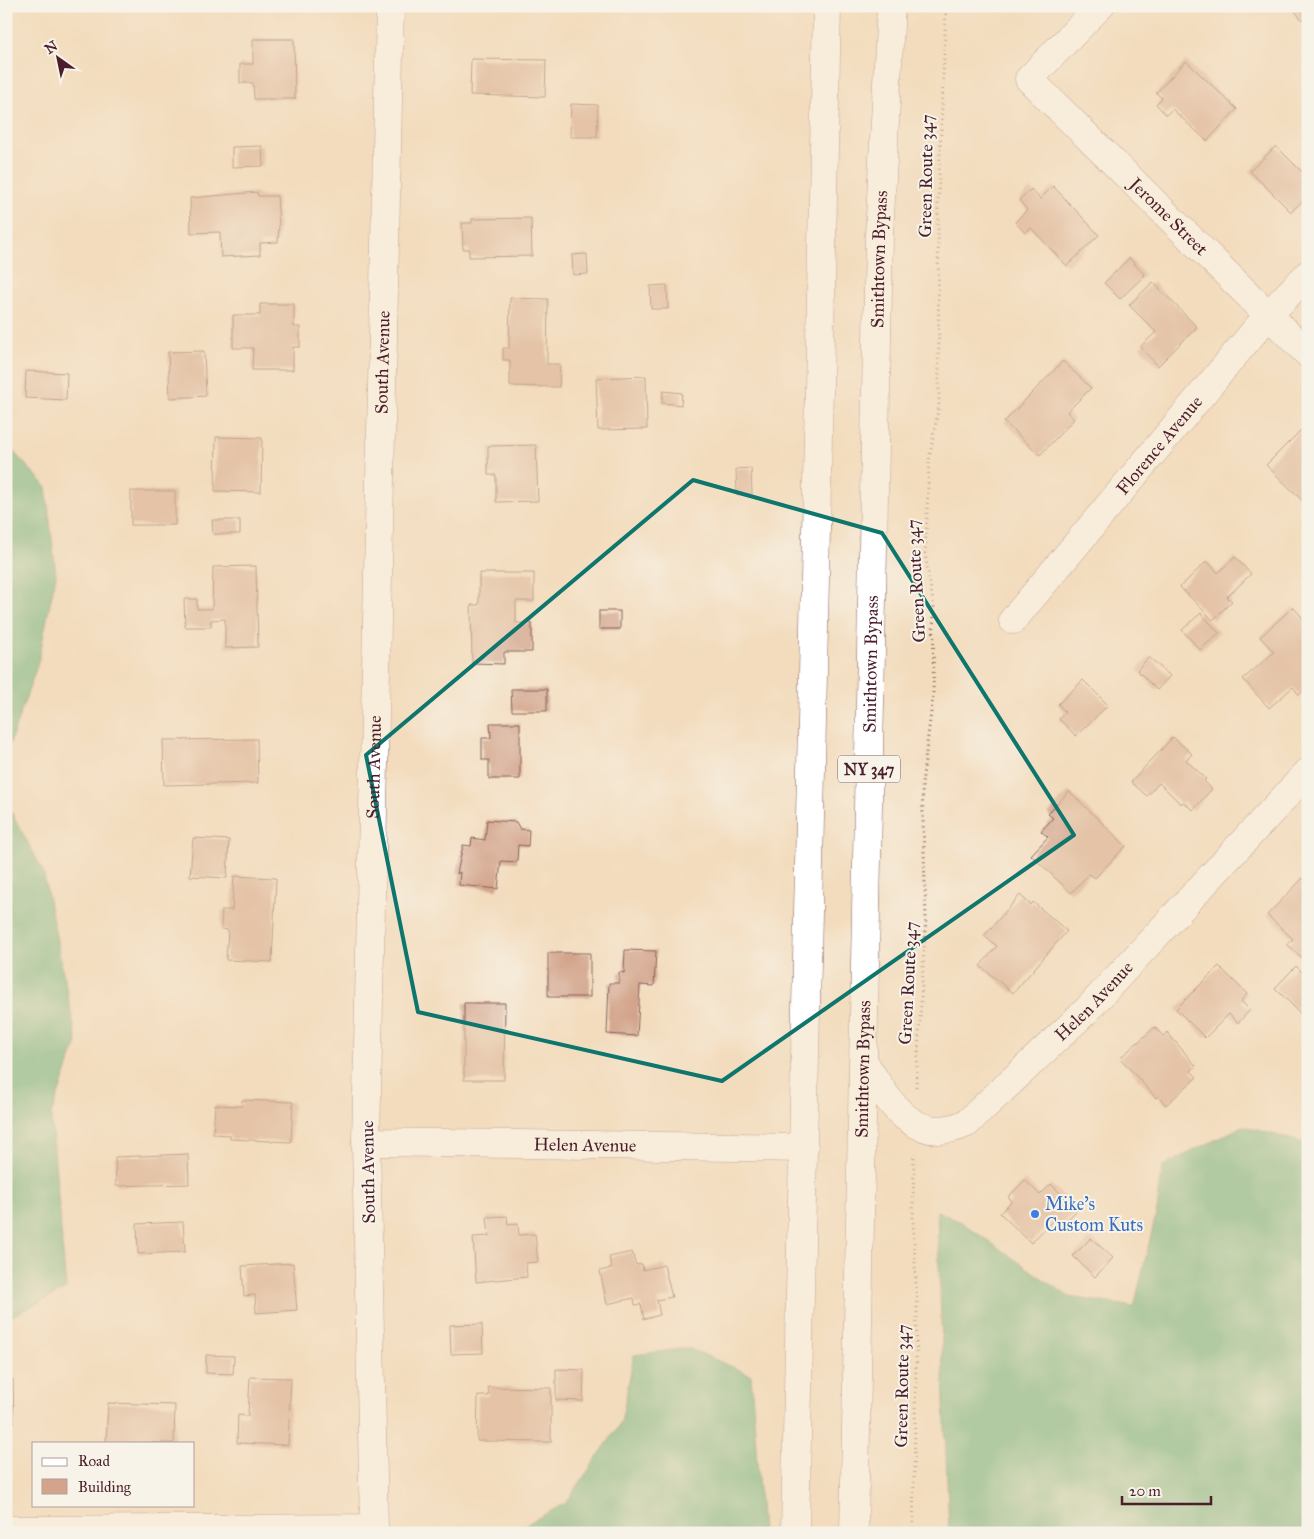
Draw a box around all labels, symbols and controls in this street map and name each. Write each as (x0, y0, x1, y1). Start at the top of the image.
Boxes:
north arrow (32, 32, 82, 82)
text: N (42, 37, 61, 58)
street label: Green Route 347 (914, 114, 938, 238)
street label: Jerome Street (1123, 172, 1213, 261)
street label: Smithtown Bypass (866, 190, 892, 328)
street label: South Avenue (370, 310, 395, 414)
street label: Florence Avenue (1111, 391, 1207, 499)
street label: Green Route 347 (902, 519, 930, 643)
street label: Smithtown Bypass (858, 595, 883, 733)
street label: South Avenue (362, 715, 386, 819)
road number: NY 347 (838, 756, 900, 782)
street label: Green Route 347 (894, 921, 922, 1045)
street label: Helen Avenue (1050, 957, 1138, 1046)
street label: Smithtown Bypass (851, 1000, 875, 1138)
street label: South Avenue (356, 1120, 380, 1224)
street label: Helen Avenue (533, 1133, 637, 1157)
place label: Mike's Custom Kuts (1045, 1193, 1143, 1236)
marker: Mike's Custom Kuts (1029, 1208, 1041, 1220)
street label: Green Route 347 (890, 1324, 914, 1448)
legend (32, 1442, 195, 1506)
text: Road (78, 1452, 110, 1470)
scale bar (1122, 1474, 1210, 1506)
text: Building (78, 1478, 132, 1496)
text: 20 m (1129, 1482, 1161, 1500)

